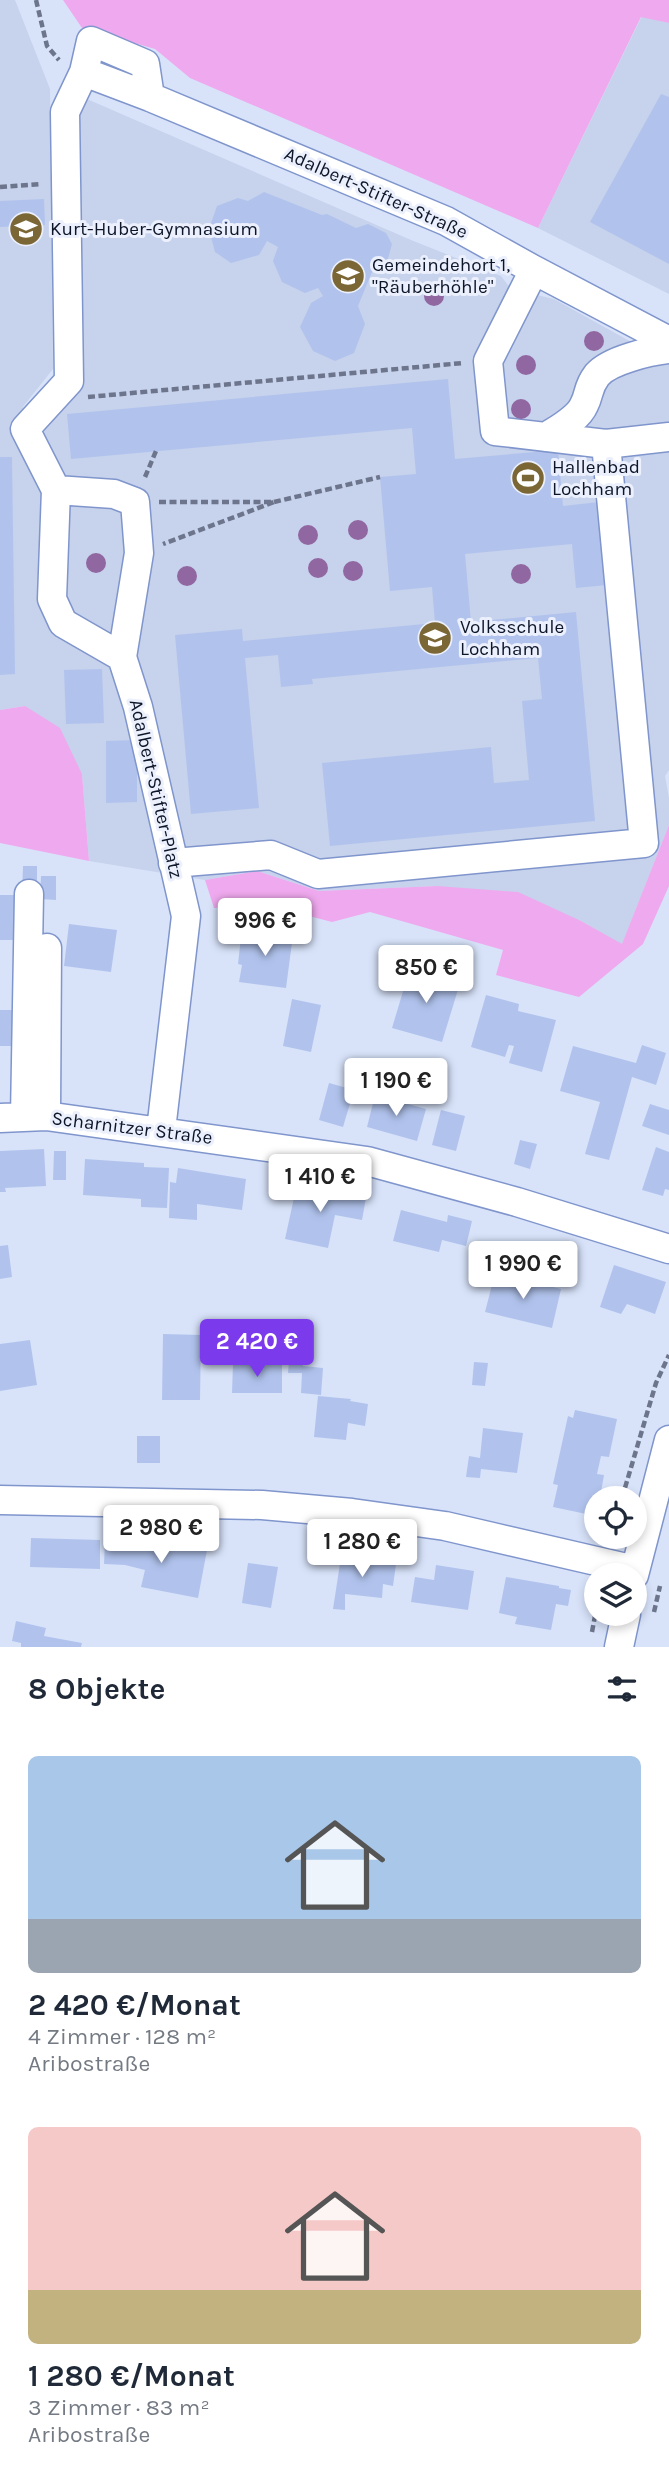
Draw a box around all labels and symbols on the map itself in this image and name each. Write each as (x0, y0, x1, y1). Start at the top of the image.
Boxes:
street label: Adalbert-Stifter-Straße (281, 143, 471, 243)
school or university icon: Kurt-Huber-Gymnasium (7, 210, 45, 248)
place label: Kurt-Huber-Gymnasium (50, 218, 258, 240)
place label: Gemeindehort 1, "Räuberhöhle" (372, 254, 510, 298)
school or university icon: Gemeindehort 1, "Räuberhöhle" (329, 257, 367, 295)
place label: Hallenbad Lochham (552, 456, 640, 500)
sports icon: Hallenbad Lochham (509, 459, 547, 497)
place label: Volksschule Lochham (460, 616, 564, 660)
school or university icon: Volksschule Lochham (416, 619, 454, 657)
street label: Adalbert-Stifter-Platz (125, 697, 187, 881)
pin: 996 € (216, 898, 314, 958)
pin: 850 € (377, 946, 475, 1005)
pin: 1 190 € (331, 1058, 461, 1118)
street label: Scharnitzer Straße (50, 1107, 214, 1149)
pin: 1 410 € (255, 1154, 385, 1214)
pin: 1 990 € (458, 1242, 588, 1301)
pin: 2 420 € (192, 1320, 322, 1379)
pin: 2 980 € (96, 1506, 226, 1565)
pin: 1 280 € (297, 1520, 427, 1579)

